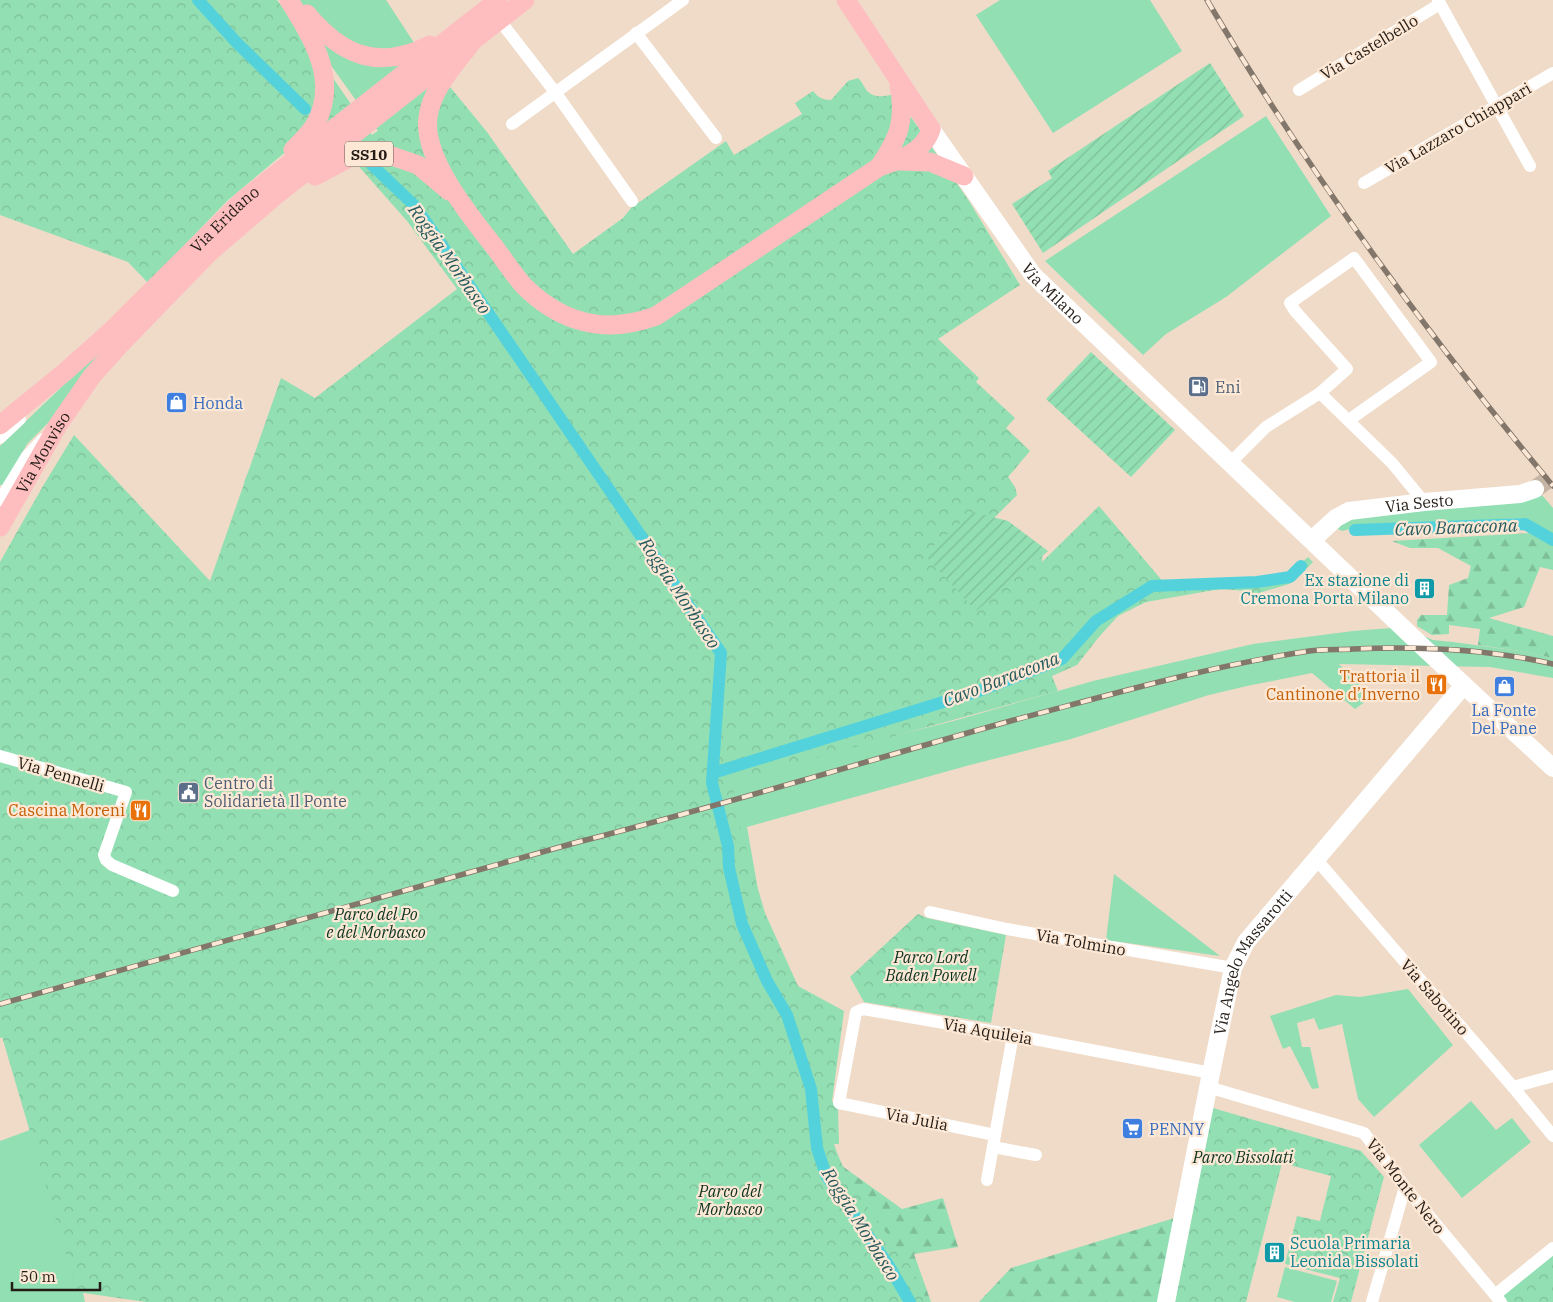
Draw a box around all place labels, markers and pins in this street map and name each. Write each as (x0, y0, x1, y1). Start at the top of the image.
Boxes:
fuel station icon: Eni (1187, 375, 1211, 399)
place label: Eni (1215, 377, 1241, 397)
shop icon: Honda (165, 391, 189, 415)
place label: Honda (193, 393, 244, 413)
place label: Ex stazione di Cremona Porta Milano (1240, 570, 1409, 608)
building icon: Ex stazione di Cremona Porta Milano (1413, 577, 1437, 601)
place label: Trattoria il Cantinone d’Inverno (1266, 666, 1420, 704)
restaurant icon: Trattoria il Cantinone d’Inverno (1424, 673, 1448, 697)
shop icon: La Fonte Del Pane (1492, 674, 1516, 698)
place label: La Fonte Del Pane (1471, 700, 1537, 738)
place label: Centro di Solidarietà Il Ponte (204, 773, 347, 811)
public building icon: Centro di Solidarietà Il Ponte (176, 780, 200, 804)
restaurant icon: Cascina Moreni (129, 798, 153, 822)
place label: Cascina Moreni (8, 800, 125, 820)
supermarket icon: PENNY (1121, 1117, 1145, 1141)
place label: PENNY (1149, 1119, 1204, 1139)
place label: Scuola Primaria Leonida Bissolati (1290, 1233, 1419, 1271)
building icon: Scuola Primaria Leonida Bissolati (1262, 1240, 1286, 1264)

